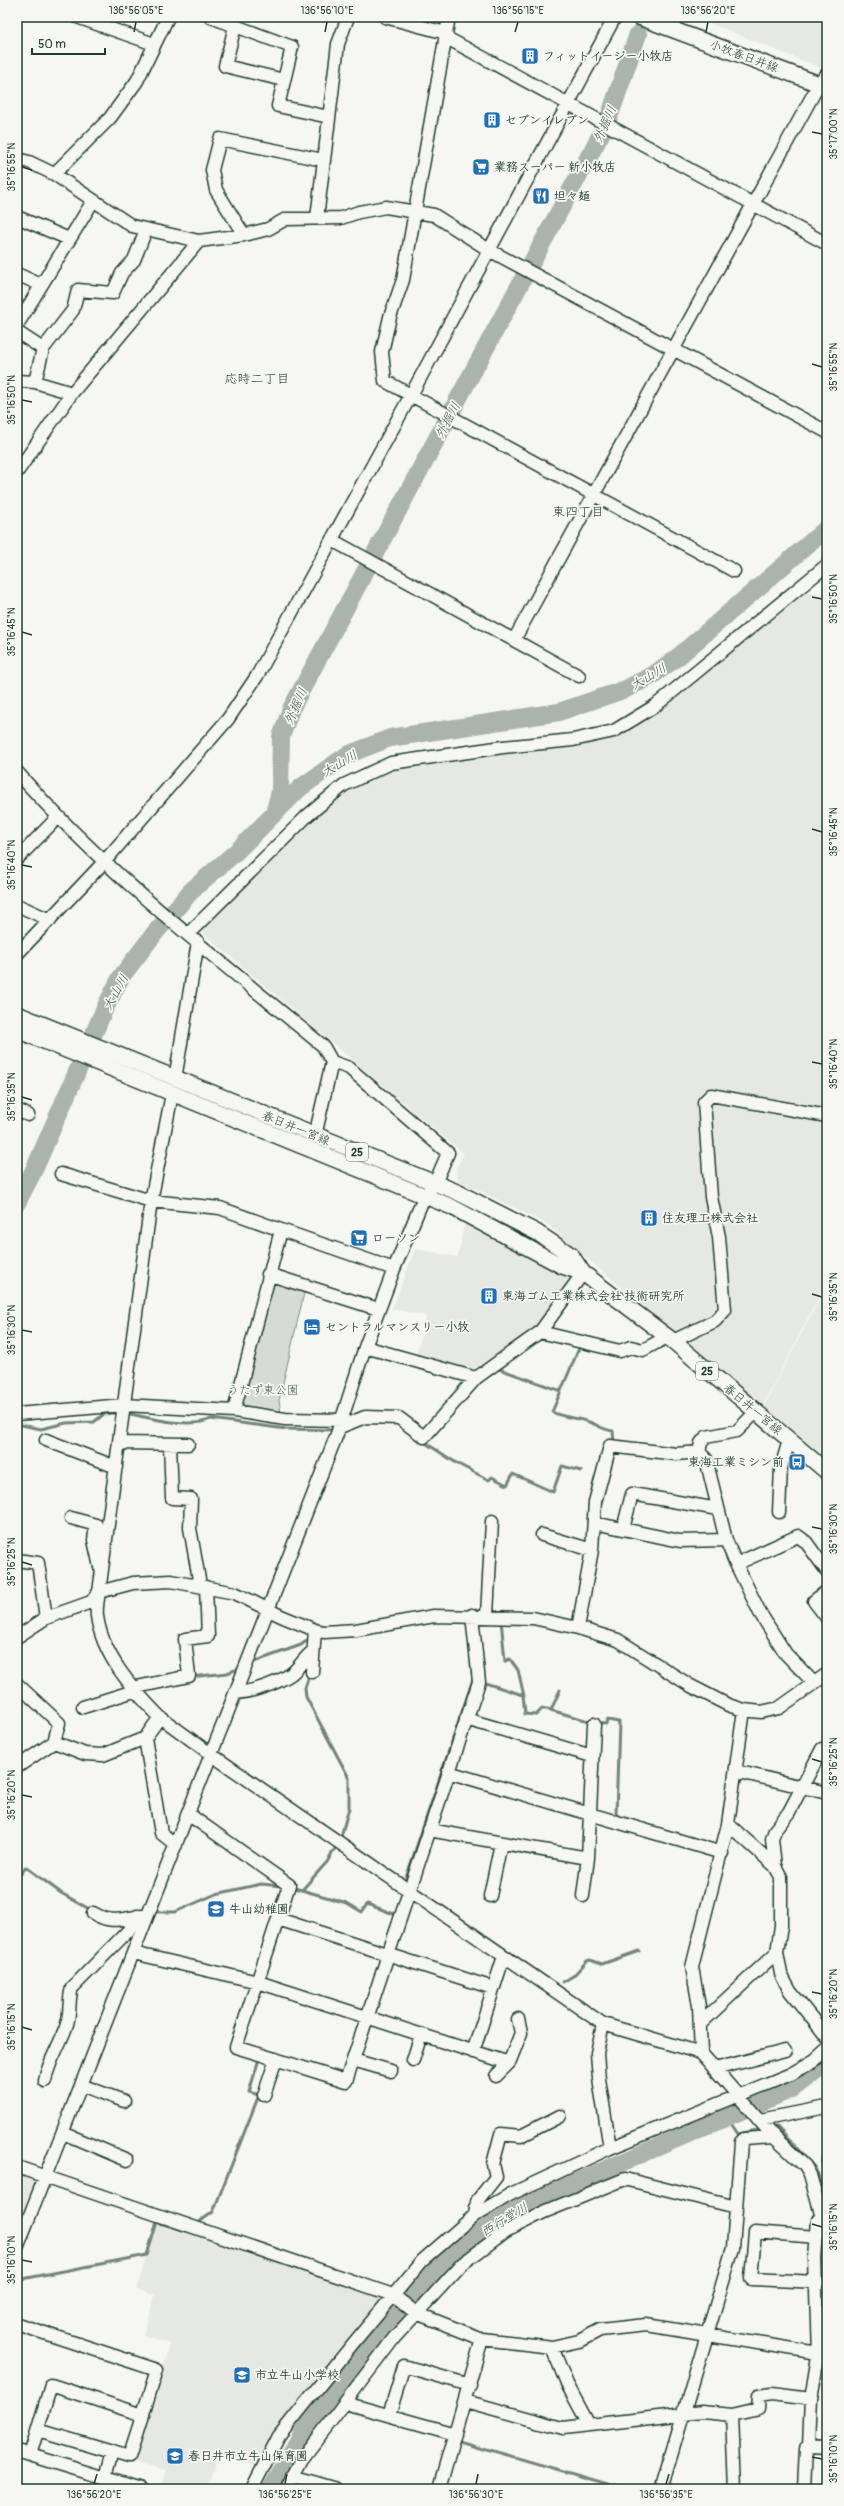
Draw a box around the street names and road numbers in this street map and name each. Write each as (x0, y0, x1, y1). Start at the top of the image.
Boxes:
street label: 小牧春日井線 (707, 37, 780, 76)
street label: 春日井一宮線 (260, 1108, 332, 1149)
road number: 25 (346, 1143, 368, 1161)
road number: 25 (696, 1362, 718, 1380)
street label: 春日井一宮線 (720, 1380, 785, 1438)

